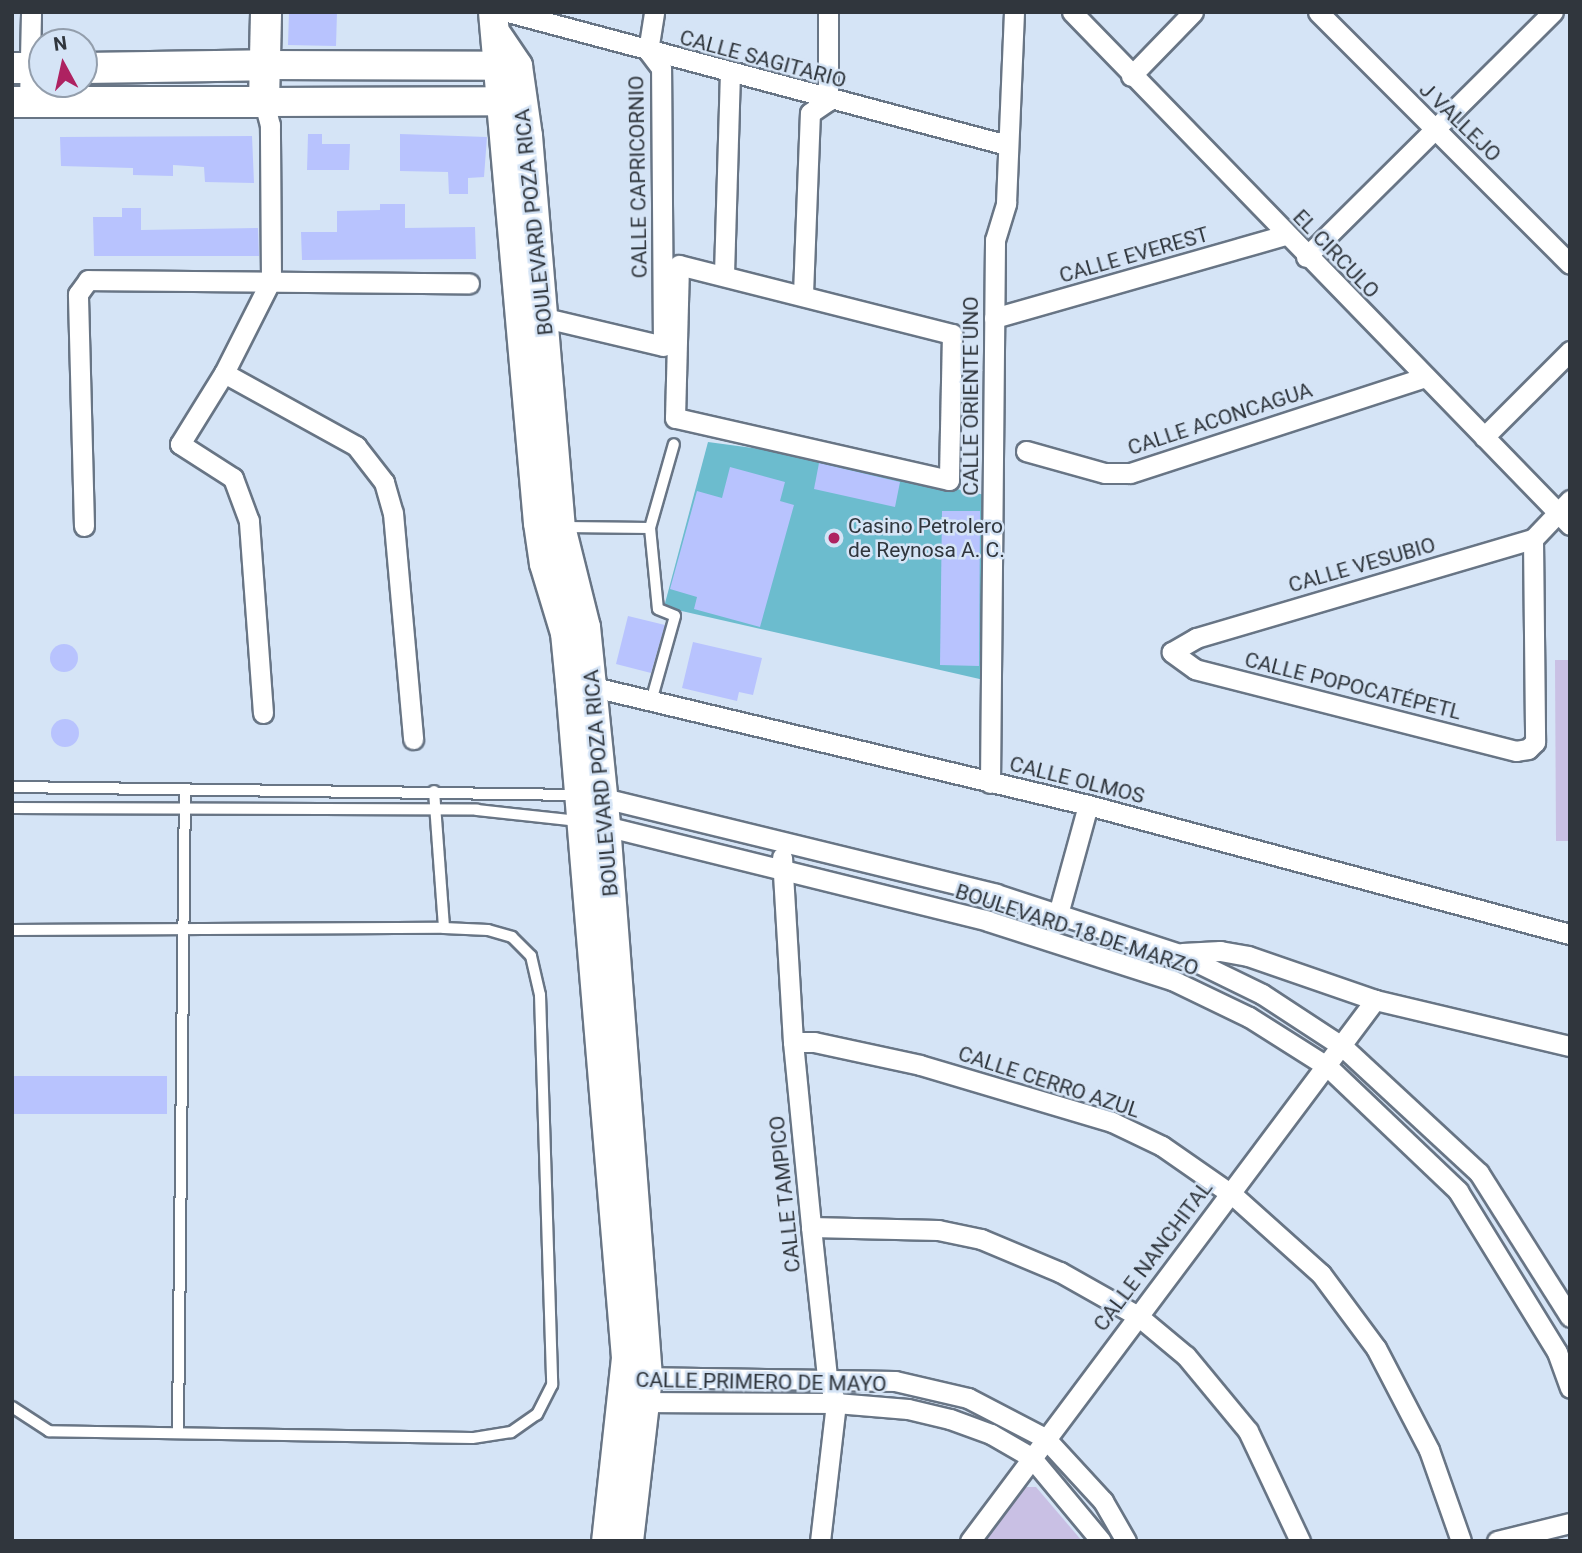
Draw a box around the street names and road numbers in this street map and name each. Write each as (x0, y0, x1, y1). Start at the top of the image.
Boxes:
street label: CALLE SAGITARIO (677, 25, 849, 93)
street label: CALLE CAPRICORNIO (624, 75, 652, 279)
street label: J VALLEJO (1414, 77, 1506, 167)
street label: BOULEVARD POZA RICA (510, 107, 558, 337)
street label: EL CIRCULO (1288, 205, 1384, 303)
street label: CALLE EVEREST (1056, 222, 1212, 288)
street label: CALLE ORIENTE UNO (958, 296, 984, 496)
street label: CALLE ACONCAGUA (1125, 377, 1315, 461)
street label: CALLE VESUBIO (1286, 532, 1438, 598)
street label: CALLE POPOCATÉPETL (1242, 647, 1464, 725)
street label: BOULEVARD POZA RICA (579, 668, 623, 898)
street label: CALLE OLMOS (1007, 751, 1147, 809)
street label: BOULEVARD 18 DE MARZO (952, 879, 1202, 981)
street label: CALLE CERRO AZUL (955, 1041, 1143, 1123)
street label: CALLE TAMPICO (764, 1114, 806, 1274)
street label: CALLE NANCHITAL (1088, 1176, 1218, 1336)
street label: CALLE PRIMERO DE MAYO (635, 1367, 887, 1397)

